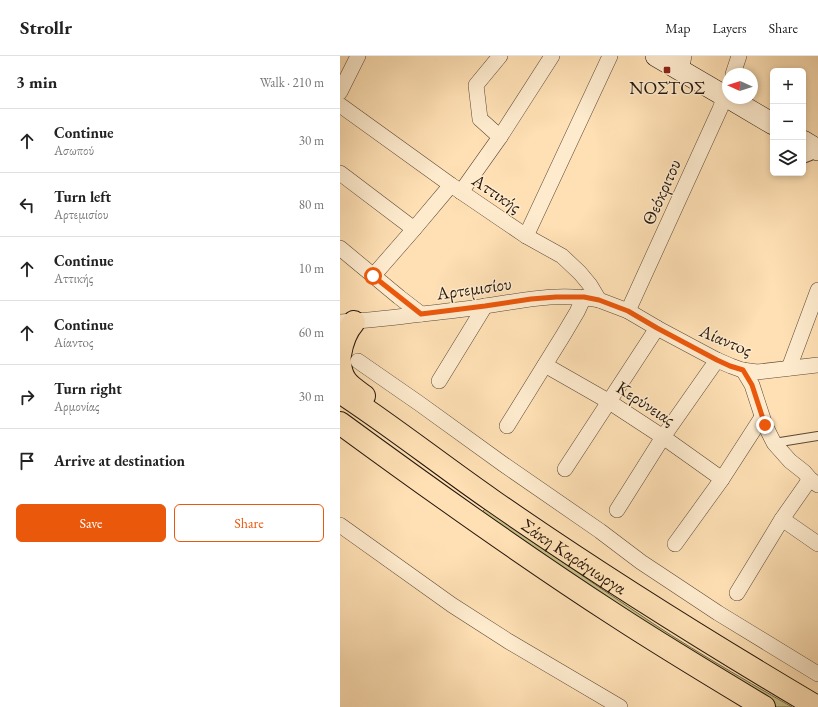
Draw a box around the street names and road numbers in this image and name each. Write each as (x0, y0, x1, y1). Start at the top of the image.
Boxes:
street label: Θεόκριτου (636, 155, 686, 229)
street label: Αττικής (467, 168, 526, 218)
street label: Αρτεμισίου (434, 271, 513, 305)
street label: Αίαντoς (695, 318, 756, 361)
street label: Κερύνειας (612, 375, 680, 431)
street label: Σάκη Καράγιωργα (517, 513, 632, 599)

